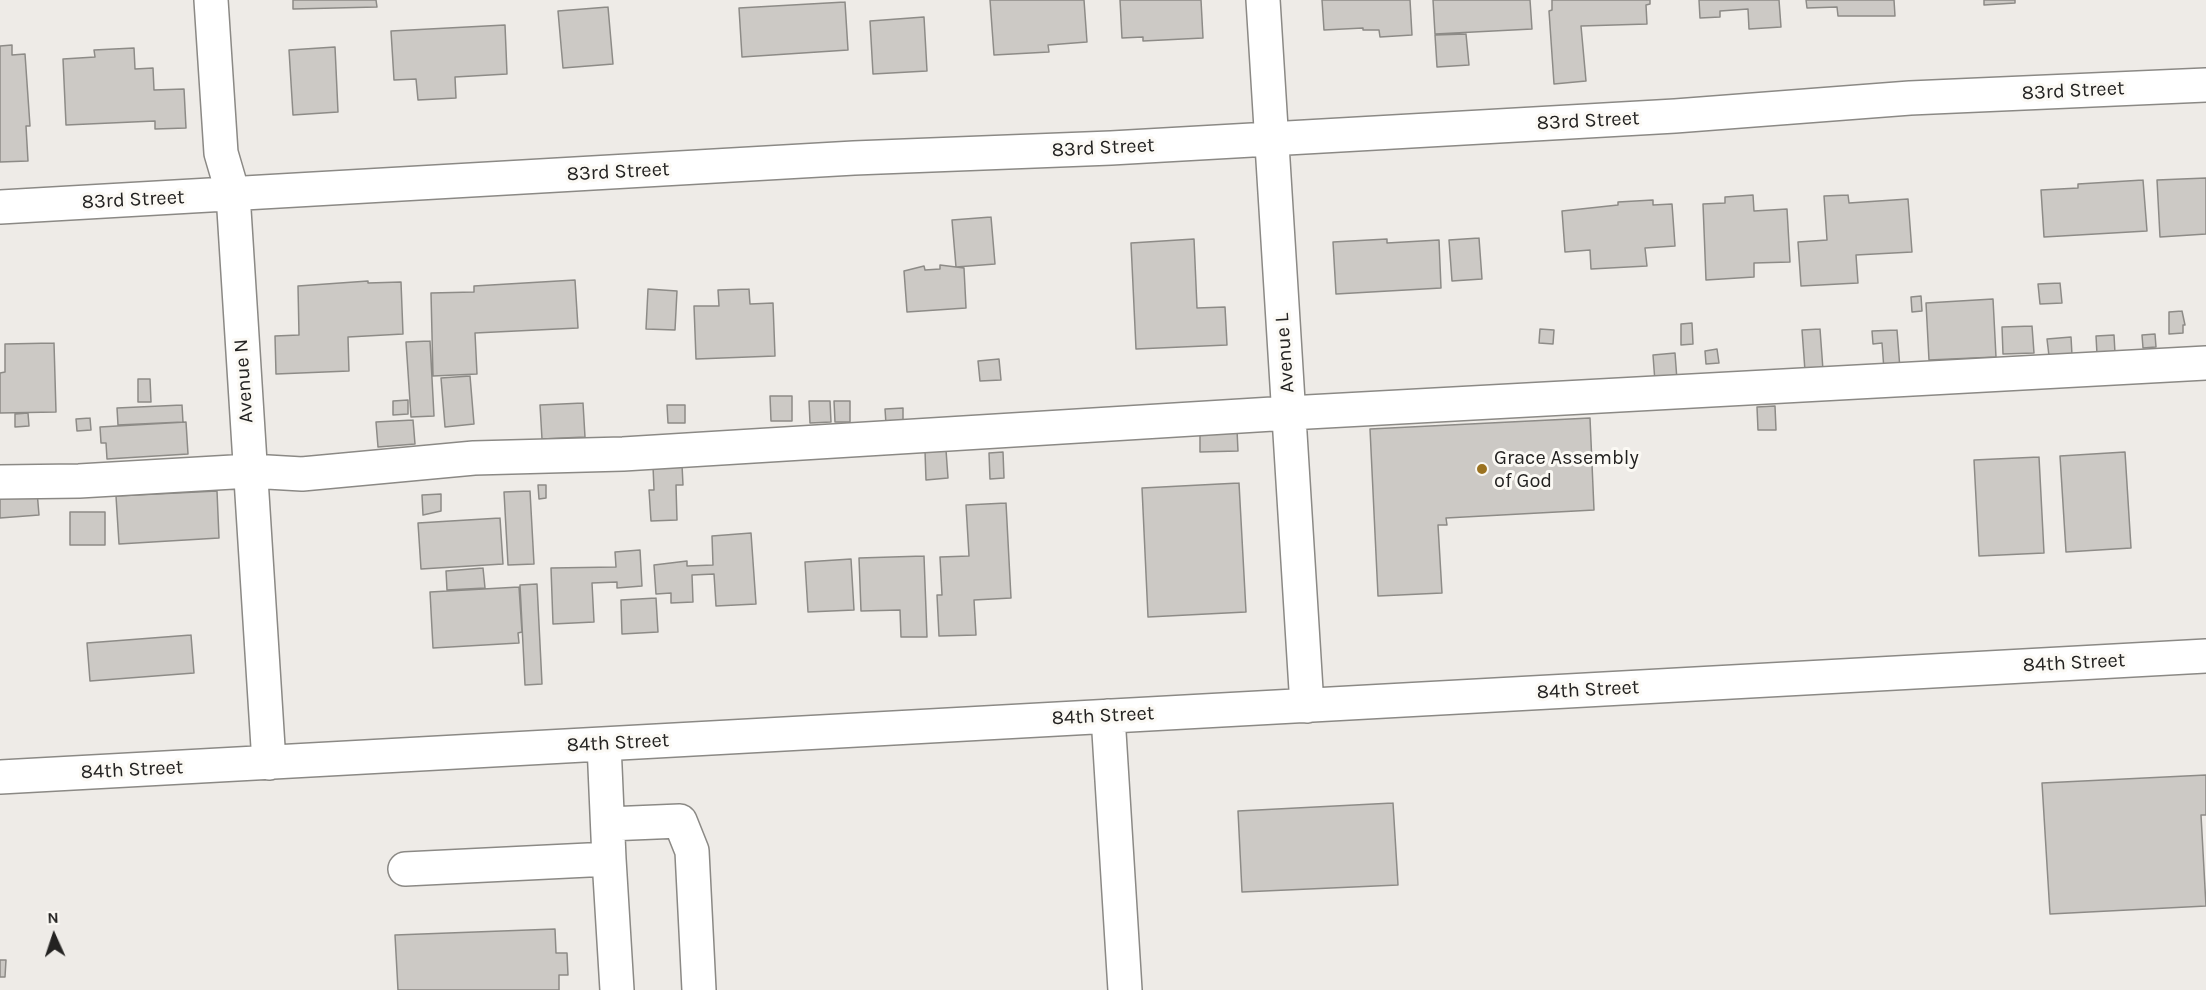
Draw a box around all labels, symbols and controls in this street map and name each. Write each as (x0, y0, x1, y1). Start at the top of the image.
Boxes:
street label: 83rd Street (2021, 76, 2125, 106)
street label: 83rd Street (1536, 106, 1640, 136)
street label: 83rd Street (1051, 133, 1155, 163)
street label: 83rd Street (566, 157, 670, 187)
street label: 83rd Street (81, 185, 185, 215)
street label: Avenue L (1270, 312, 1300, 394)
street label: Avenue N (229, 338, 259, 424)
place label: Grace Assembly of God (1494, 446, 1639, 493)
marker: Grace Assembly of God (1475, 462, 1489, 476)
street label: 84th Street (2022, 648, 2126, 678)
street label: 84th Street (1536, 675, 1640, 705)
street label: 84th Street (1051, 701, 1155, 731)
street label: 84th Street (566, 728, 670, 758)
street label: 84th Street (80, 755, 184, 785)
north arrow (24, 906, 84, 966)
text: N (47, 908, 59, 927)

